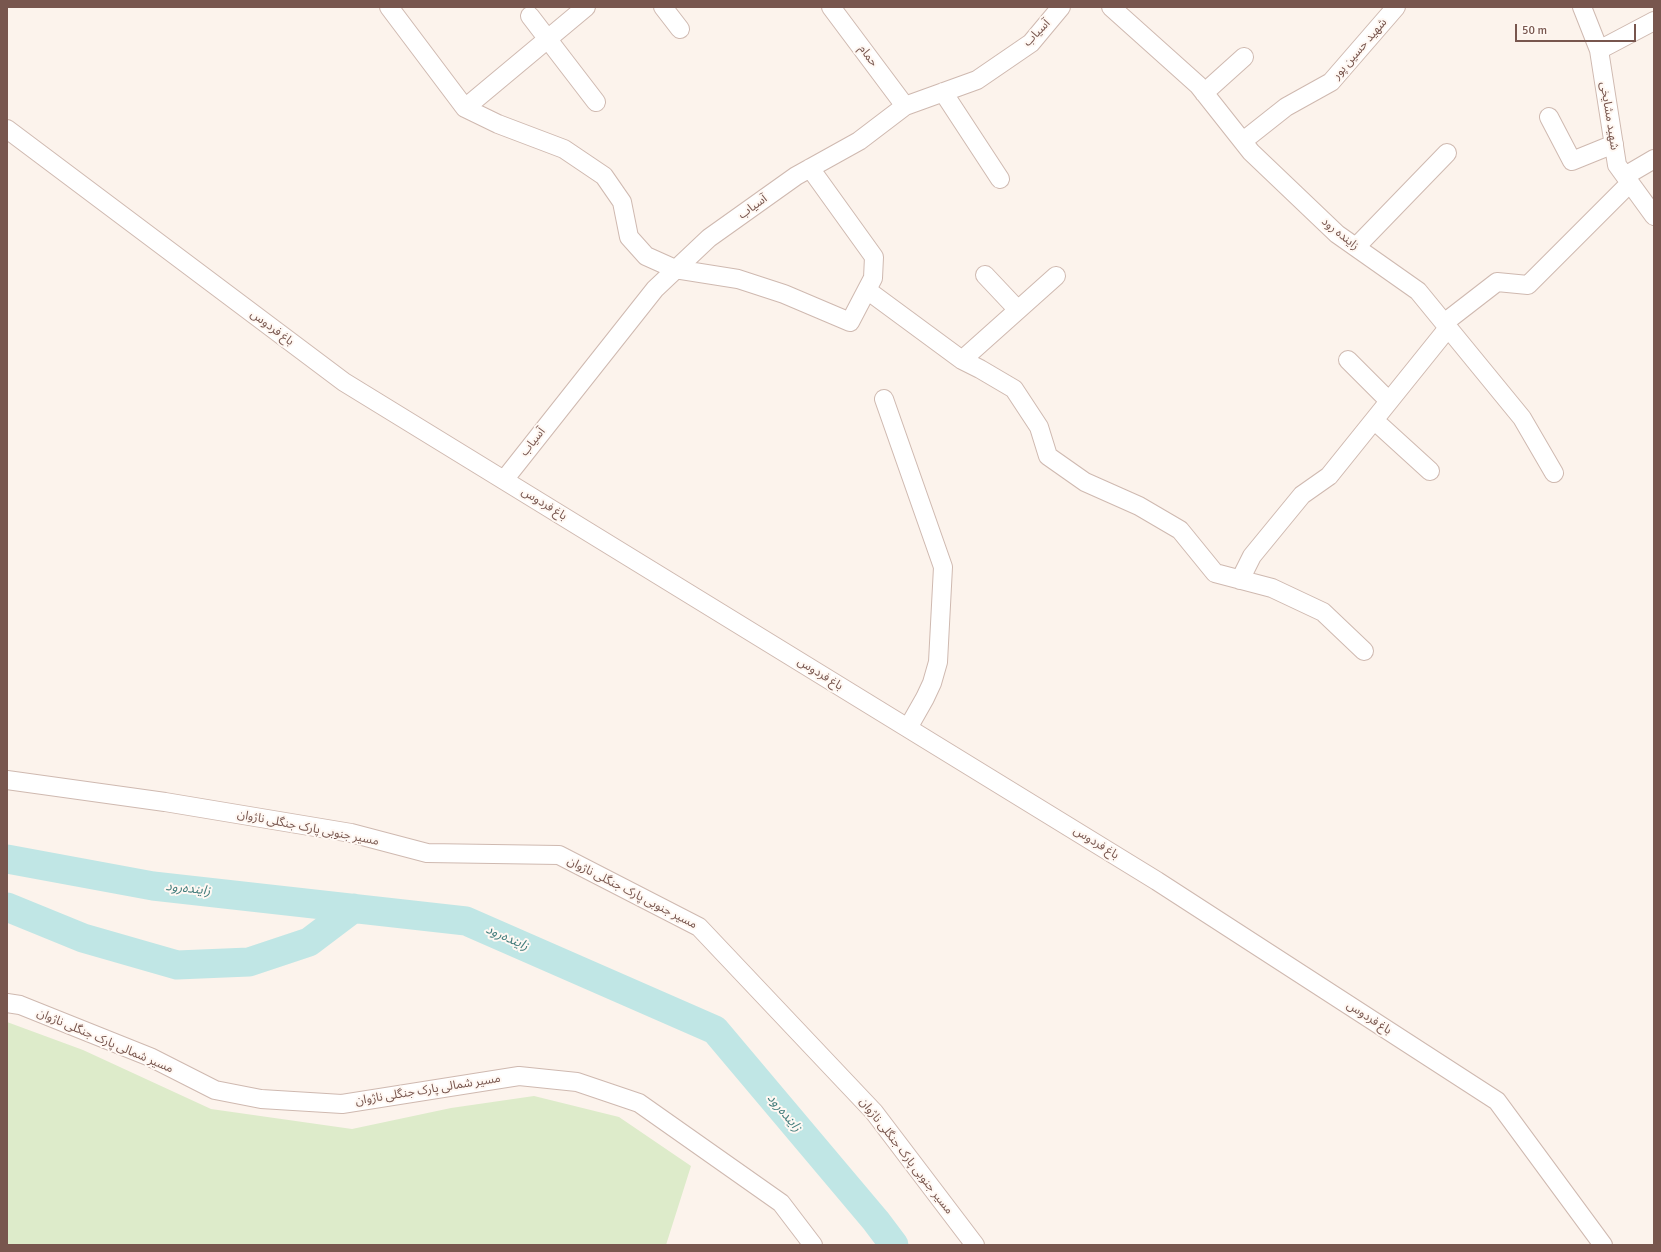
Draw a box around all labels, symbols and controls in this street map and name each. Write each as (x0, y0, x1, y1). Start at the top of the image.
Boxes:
street label: آسیاب (1021, 16, 1053, 50)
street label: شهید حسین پور (1330, 16, 1390, 82)
scale bar (1517, 16, 1638, 42)
text: 50 m (1522, 23, 1547, 38)
street label: حمام (855, 42, 881, 70)
street label: شهید مشایخی (1596, 81, 1622, 151)
street label: آسیاب (736, 192, 770, 222)
street label: زاینده رود (1318, 215, 1362, 253)
street label: باغ فردوس (247, 307, 297, 349)
street label: آسیاب (517, 425, 549, 459)
street label: باغ فردوس (519, 484, 569, 524)
street label: باغ فردوس (795, 654, 845, 694)
street label: مسیر جنوبی پارک جنگلی ناژوان (236, 807, 380, 849)
street label: باغ فردوس (1071, 823, 1121, 863)
street label: مسیر جنوبی پارک جنگلی ناژوان (565, 854, 699, 932)
water label: زاینده‌رود (165, 879, 211, 899)
water label: زاینده‌رود (483, 922, 531, 954)
street label: باغ فردوس (1344, 998, 1394, 1038)
street label: مسیر شمالی پارک جنگلی ناژوان (35, 1006, 175, 1076)
street label: مسیر شمالی پارک جنگلی ناژوان (354, 1071, 502, 1109)
water label: زاینده‌رود (764, 1091, 804, 1135)
street label: مسیر جنوبی پارک جنگلی ناژوان (856, 1095, 956, 1217)

